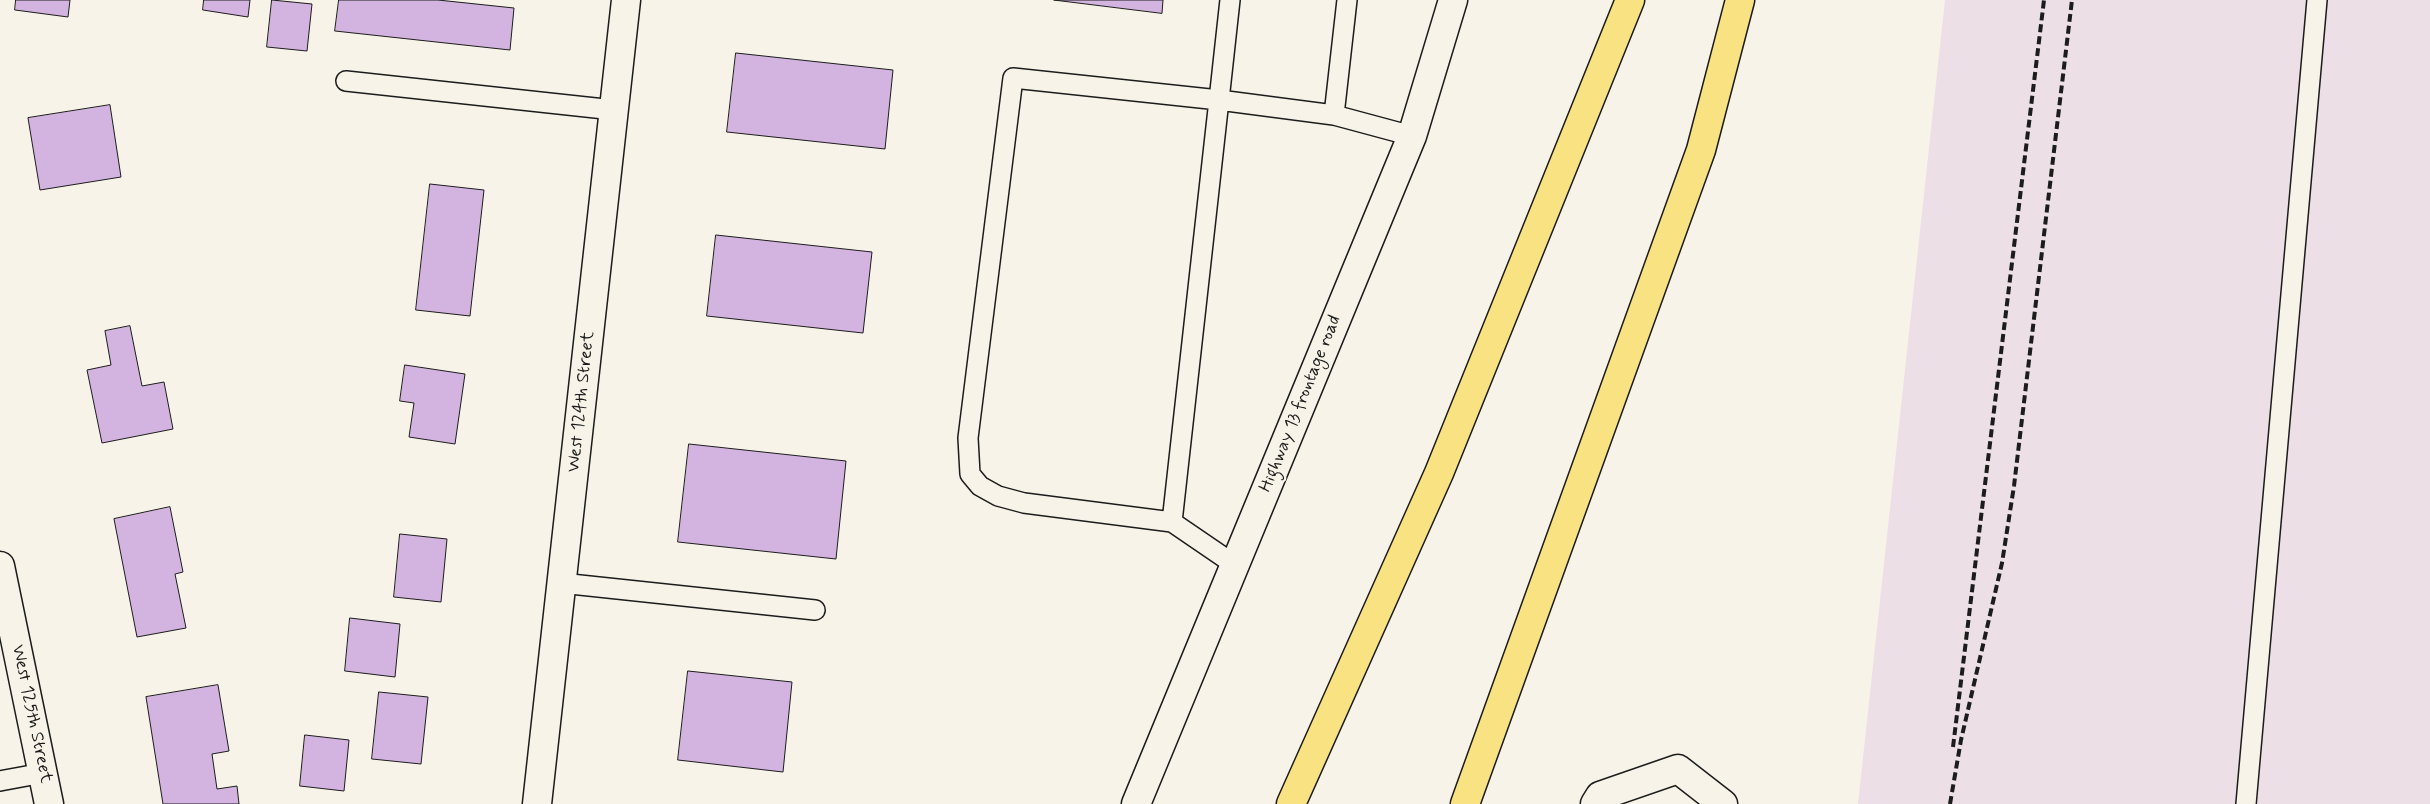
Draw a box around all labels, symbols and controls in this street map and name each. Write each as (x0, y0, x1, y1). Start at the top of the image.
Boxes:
street label: Highway 13 frontage road (1256, 312, 1346, 496)
street label: West 124th Street (564, 331, 600, 473)
street label: West 125th Street (6, 643, 56, 785)

